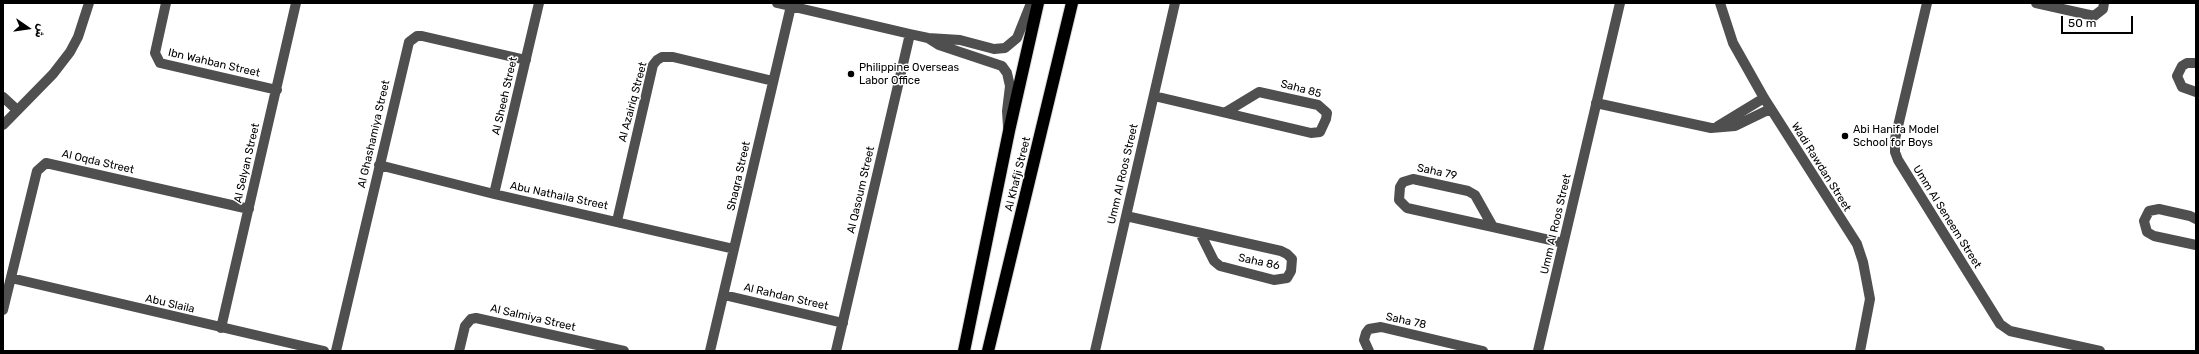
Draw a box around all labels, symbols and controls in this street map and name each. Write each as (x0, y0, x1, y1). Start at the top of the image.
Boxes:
north arrow (8, 8, 48, 48)
scale bar (2063, 8, 2135, 34)
text: 50 m (2068, 16, 2096, 30)
text: ش (32, 23, 48, 39)
street label: Ibn Wahban Street (167, 46, 261, 80)
street label: Al Sheeh Street (490, 56, 520, 136)
street label: Al Azairiq Street (616, 61, 650, 143)
place label: Philippine Overseas Labor Office (859, 61, 959, 87)
marker: Philippine Overseas Labor Office (846, 69, 856, 79)
street label: Saha 85 (1279, 77, 1323, 101)
street label: Al Ghashamiya Street (355, 79, 393, 189)
street label: Wadi Rawdan Street (1788, 120, 1854, 214)
street label: Al Selyan Street (231, 122, 263, 204)
street label: Umm Al Roos Street (1105, 123, 1141, 225)
place label: Abi Hanifa Model School for Boys (1853, 123, 1939, 149)
marker: Abi Hanifa Model School for Boys (1840, 131, 1850, 141)
street label: Al Khafji Street (1002, 135, 1034, 213)
street label: Shaqra Street (725, 140, 753, 212)
street label: Al Qasoum Street (845, 145, 877, 235)
street label: Al Oqda Street (61, 147, 135, 177)
street label: Saha 79 (1416, 161, 1458, 183)
street label: Umm Al Seneem Street (1910, 163, 1984, 271)
street label: Umm Al Roos Street (1538, 173, 1574, 275)
street label: Abu Nathaila Street (509, 179, 609, 213)
street label: Saha 86 (1237, 251, 1281, 273)
street label: Al Rahdan Street (742, 281, 830, 313)
street label: Abu Slaila (144, 292, 196, 316)
street label: Al Salmiya Street (489, 302, 577, 334)
street label: Saha 78 (1385, 310, 1427, 332)

